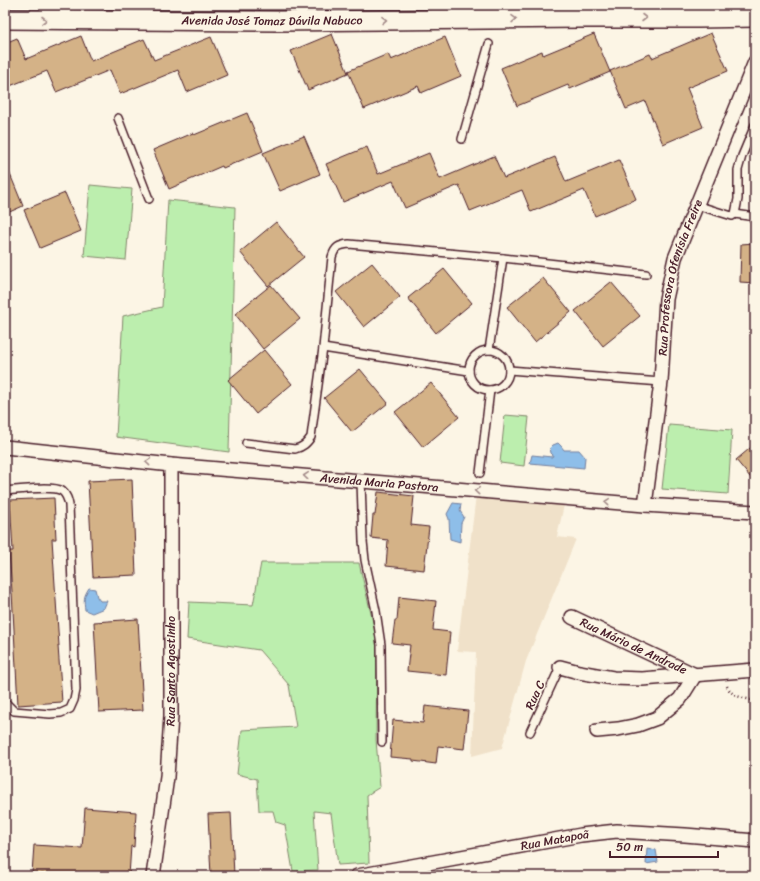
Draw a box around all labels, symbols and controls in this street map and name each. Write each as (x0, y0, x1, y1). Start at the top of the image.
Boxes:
street label: Avenida José Tomaz Dávila Nabuco (180, 9, 363, 32)
one-way arrow (641, 14, 647, 22)
one-way arrow (41, 15, 47, 24)
one-way arrow (511, 15, 517, 23)
one-way arrow (381, 16, 387, 24)
street label: Rua Professora Ofenísia Freire (652, 196, 709, 356)
one-way arrow (145, 458, 151, 467)
street label: Avenida Maria Pastora (318, 467, 439, 499)
one-way arrow (303, 472, 309, 481)
one-way arrow (474, 486, 480, 495)
one-way arrow (604, 497, 610, 506)
street label: Rua Mário de Andrade (576, 611, 691, 681)
street label: Rua Santo Agostinho (159, 616, 182, 727)
street label: Rua C (519, 676, 552, 713)
street label: Rua Matapoã (519, 823, 591, 857)
scale bar (610, 833, 718, 859)
text: 50 m (616, 836, 643, 858)

